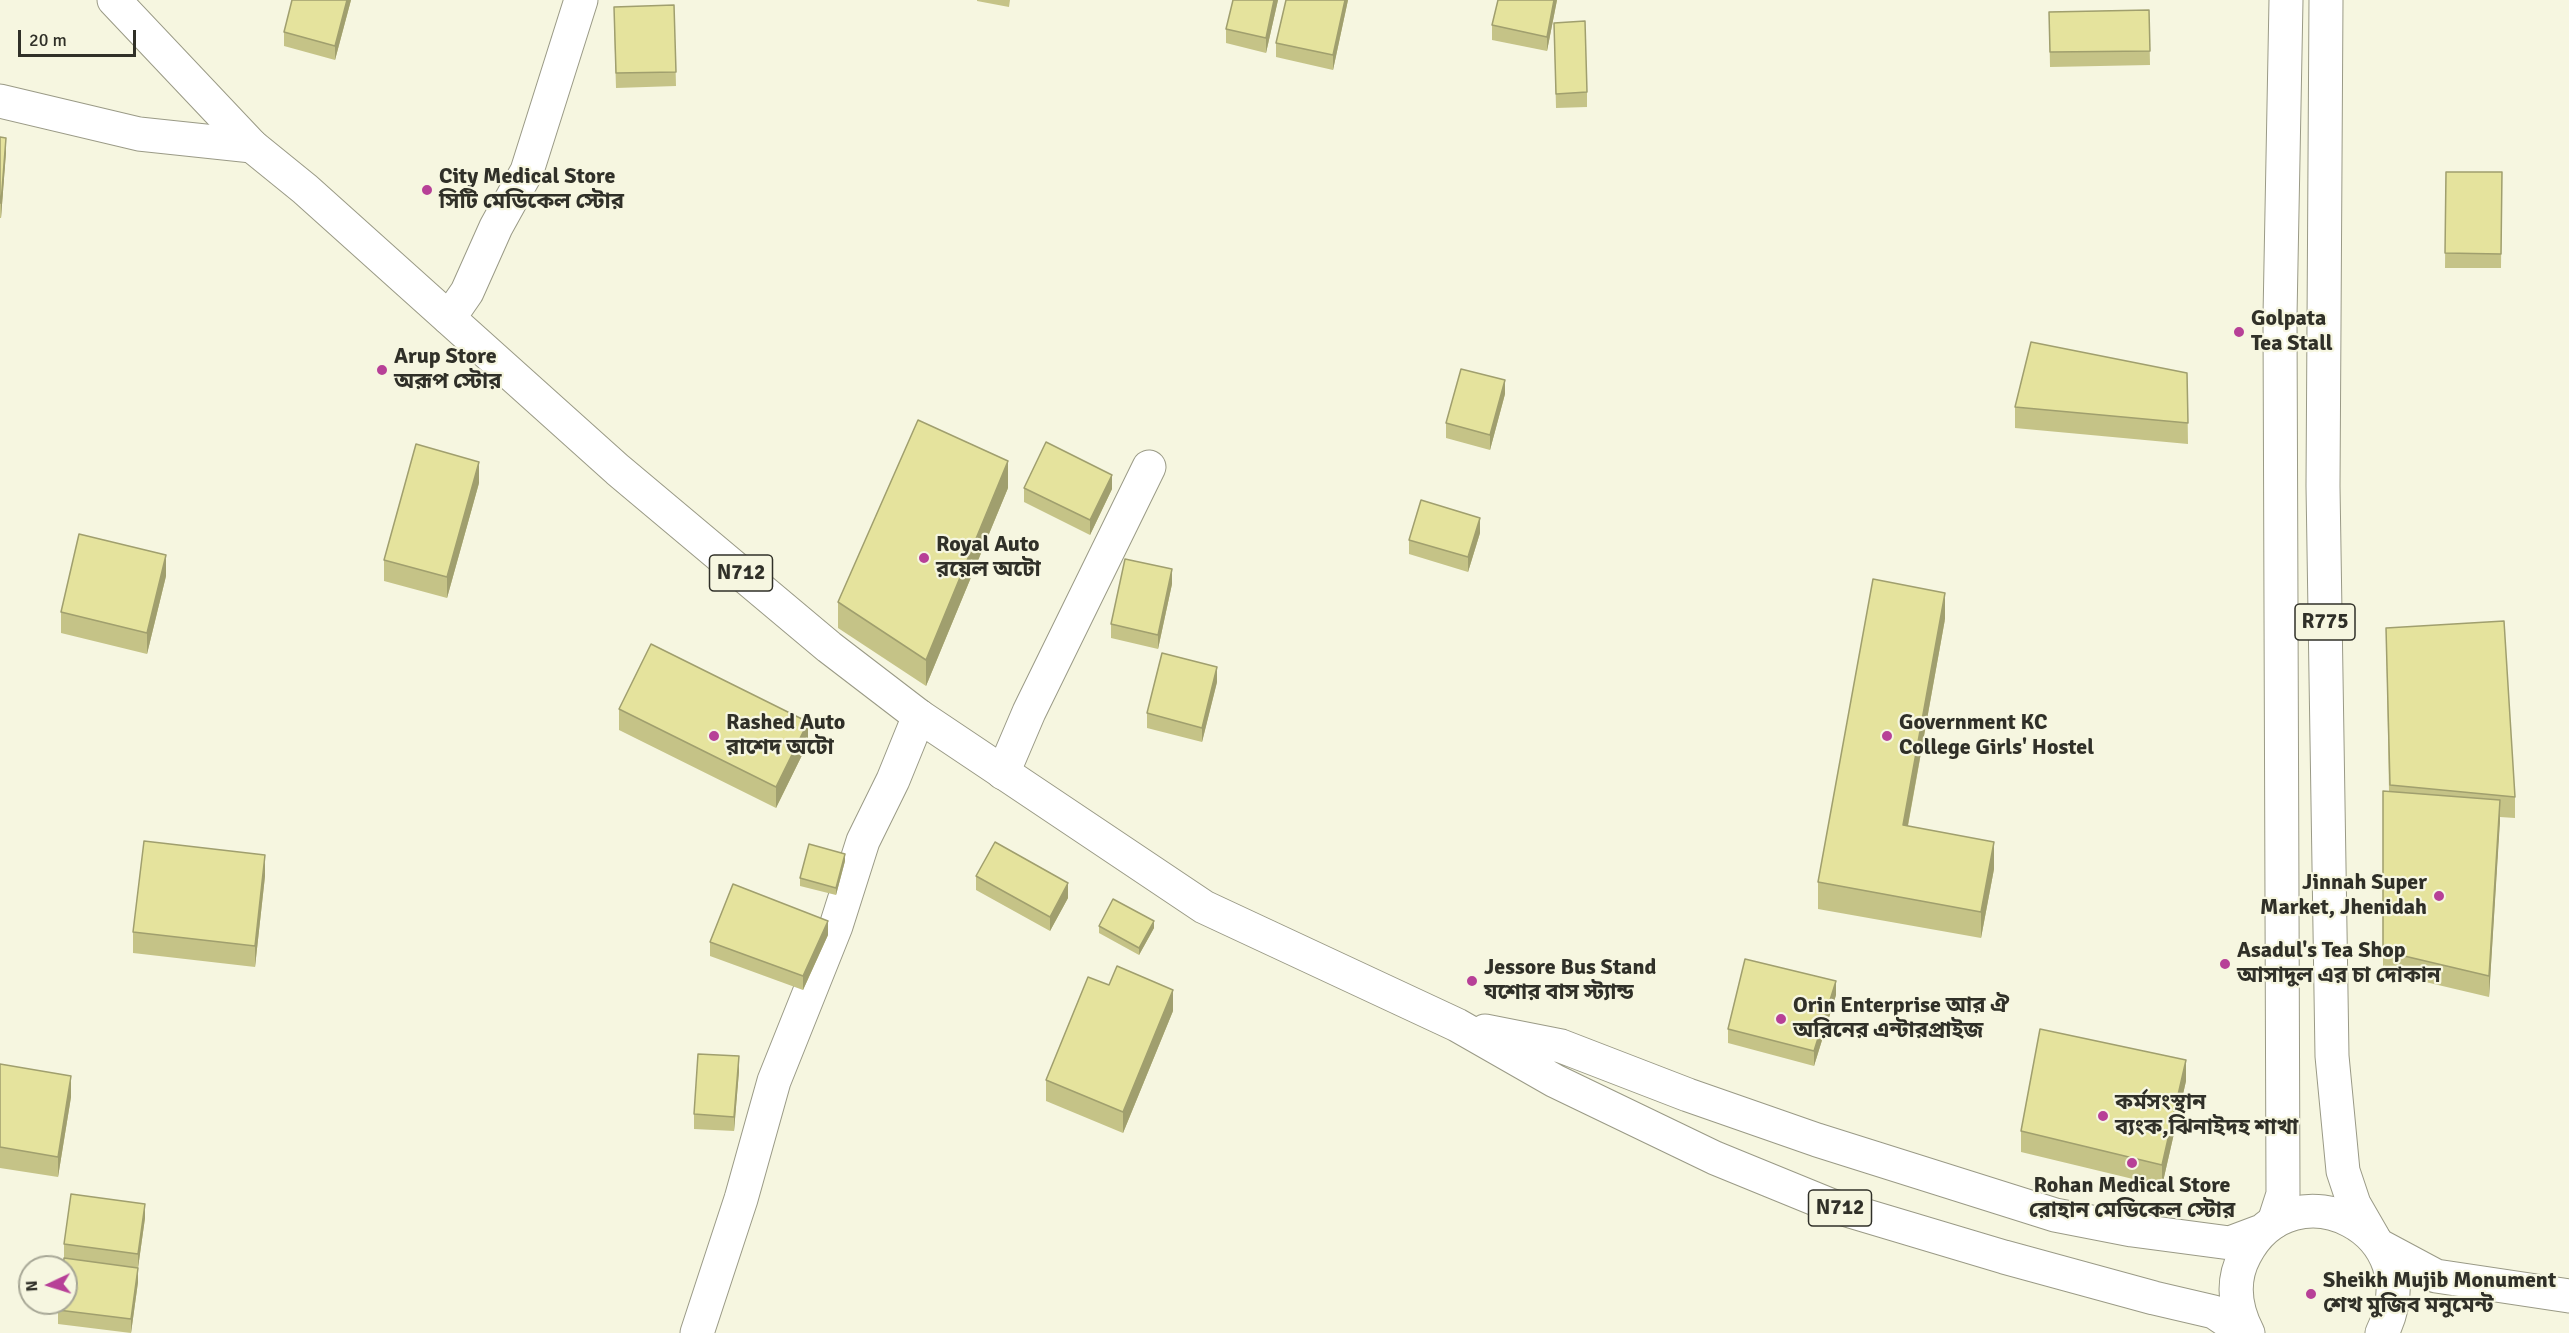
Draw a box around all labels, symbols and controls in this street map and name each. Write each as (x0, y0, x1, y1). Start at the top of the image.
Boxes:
scale bar (21, 18, 140, 56)
text: 20 m (29, 29, 67, 51)
place label: City Medical Store সিটি মেডিকেল স্টোর (439, 164, 624, 216)
marker: City Medical Store সিটি মেডিকেল স্টোর (420, 183, 434, 197)
place label: Golpata Tea Stall (2251, 306, 2333, 358)
marker: Golpata Tea Stall (2232, 325, 2246, 339)
place label: Arup Store অরূপ স্টোর (394, 344, 502, 396)
marker: Arup Store অরূপ স্টোর (375, 363, 389, 377)
place label: Royal Auto রয়েল অটো (936, 532, 1041, 584)
marker: Royal Auto রয়েল অটো (917, 551, 931, 565)
road number: N712 (710, 555, 772, 591)
road number: R775 (2295, 604, 2355, 640)
place label: Rashed Auto রাশেদ অটো (726, 710, 845, 762)
place label: Government KC College Girls' Hostel (1899, 710, 2094, 762)
marker: Rashed Auto রাশেদ অটো (707, 729, 721, 743)
marker: Government KC College Girls' Hostel (1880, 729, 1894, 743)
place label: Jinnah Super Market, Jhenidah (2260, 870, 2427, 921)
marker: Jinnah Super Market, Jhenidah (2432, 889, 2446, 903)
place label: Asadul's Tea Shop আসাদুল এর চা দোকান (2237, 938, 2441, 990)
place label: Jessore Bus Stand যশোর বাস স্ট্যান্ড (1484, 955, 1656, 1006)
marker: Asadul's Tea Shop আসাদুল এর চা দোকান (2218, 957, 2232, 971)
marker: Jessore Bus Stand যশোর বাস স্ট্যান্ড (1465, 974, 1479, 988)
place label: Orin Enterprise আর ঐ অরিনের এন্টারপ্রাইজ (1793, 993, 2010, 1044)
marker: Orin Enterprise আর ঐ অরিনের এন্টারপ্রাইজ (1774, 1012, 1788, 1026)
place label: কর্মসংস্থান ব্যংক,ঝিনাইদহ শাখা (2115, 1090, 2298, 1142)
marker: কর্মসংস্থান ব্যংক,ঝিনাইদহ শাখা (2096, 1109, 2110, 1123)
marker: Rohan Medical Store রোহান মেডিকেল স্টোর (2125, 1156, 2139, 1170)
place label: Rohan Medical Store রোহান মেডিকেল স্টোর (2029, 1173, 2235, 1224)
road number: N712 (1808, 1190, 1872, 1226)
north arrow (18, 1255, 78, 1315)
place label: Sheikh Mujib Monument শেখ মুজিব মনুমেন্ট (2323, 1268, 2556, 1320)
text: N (22, 1280, 42, 1292)
marker: Sheikh Mujib Monument শেখ মুজিব মনুমেন্ট (2304, 1287, 2318, 1301)

